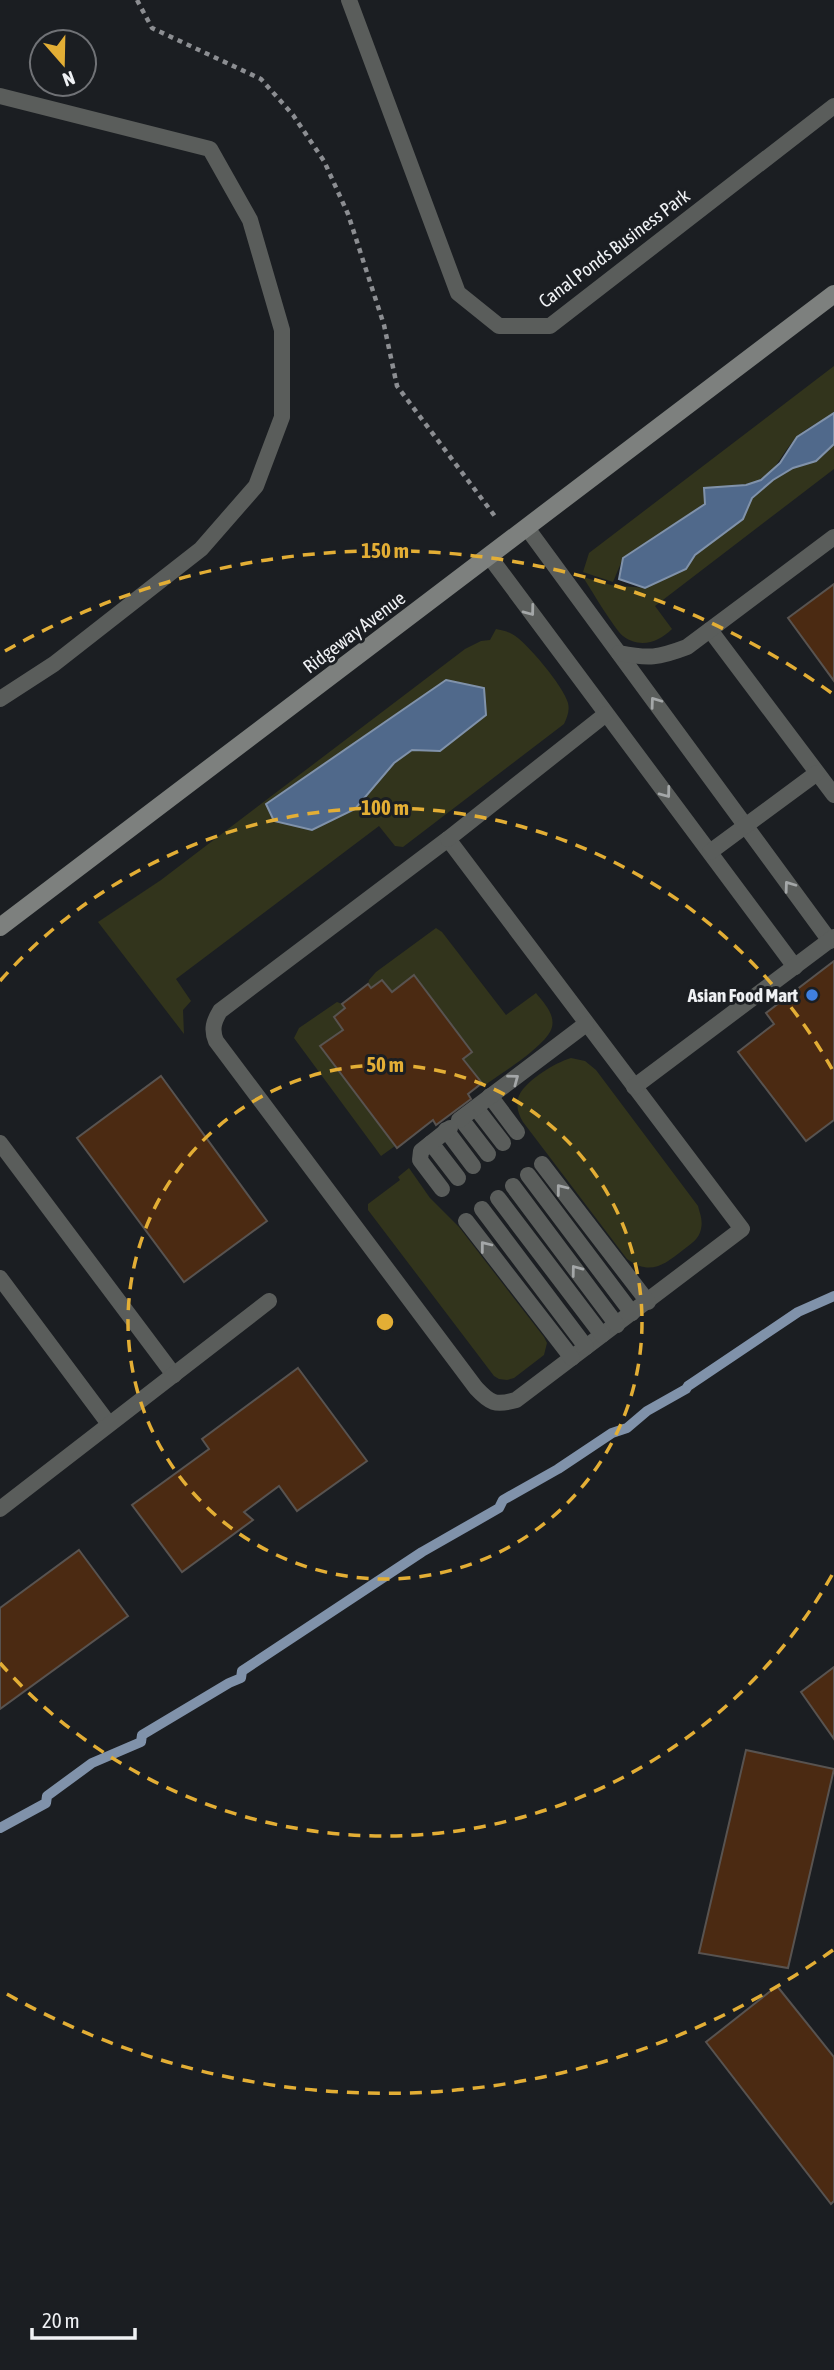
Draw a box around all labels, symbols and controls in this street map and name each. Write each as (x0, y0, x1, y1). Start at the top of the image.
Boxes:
north arrow (28, 28, 98, 98)
text: N (60, 67, 78, 91)
street label: Canal Ponds Business Park (534, 184, 694, 312)
text: 150 m (361, 538, 409, 562)
street label: Ridgeway Avenue (299, 586, 409, 678)
one-way arrow (522, 603, 534, 616)
one-way arrow (650, 697, 663, 710)
one-way arrow (658, 786, 670, 798)
text: 100 m (361, 795, 409, 819)
one-way arrow (785, 881, 798, 894)
place label: Asian Food Mart (687, 984, 799, 1006)
marker: Asian Food Mart (804, 987, 820, 1003)
text: 50 m (366, 1052, 404, 1076)
one-way arrow (506, 1074, 518, 1087)
one-way arrow (557, 1185, 570, 1197)
one-way arrow (481, 1241, 494, 1254)
one-way arrow (571, 1265, 584, 1278)
centre of rings (373, 1310, 397, 1334)
scale bar (32, 2296, 135, 2340)
text: 20 m (42, 2308, 80, 2332)

